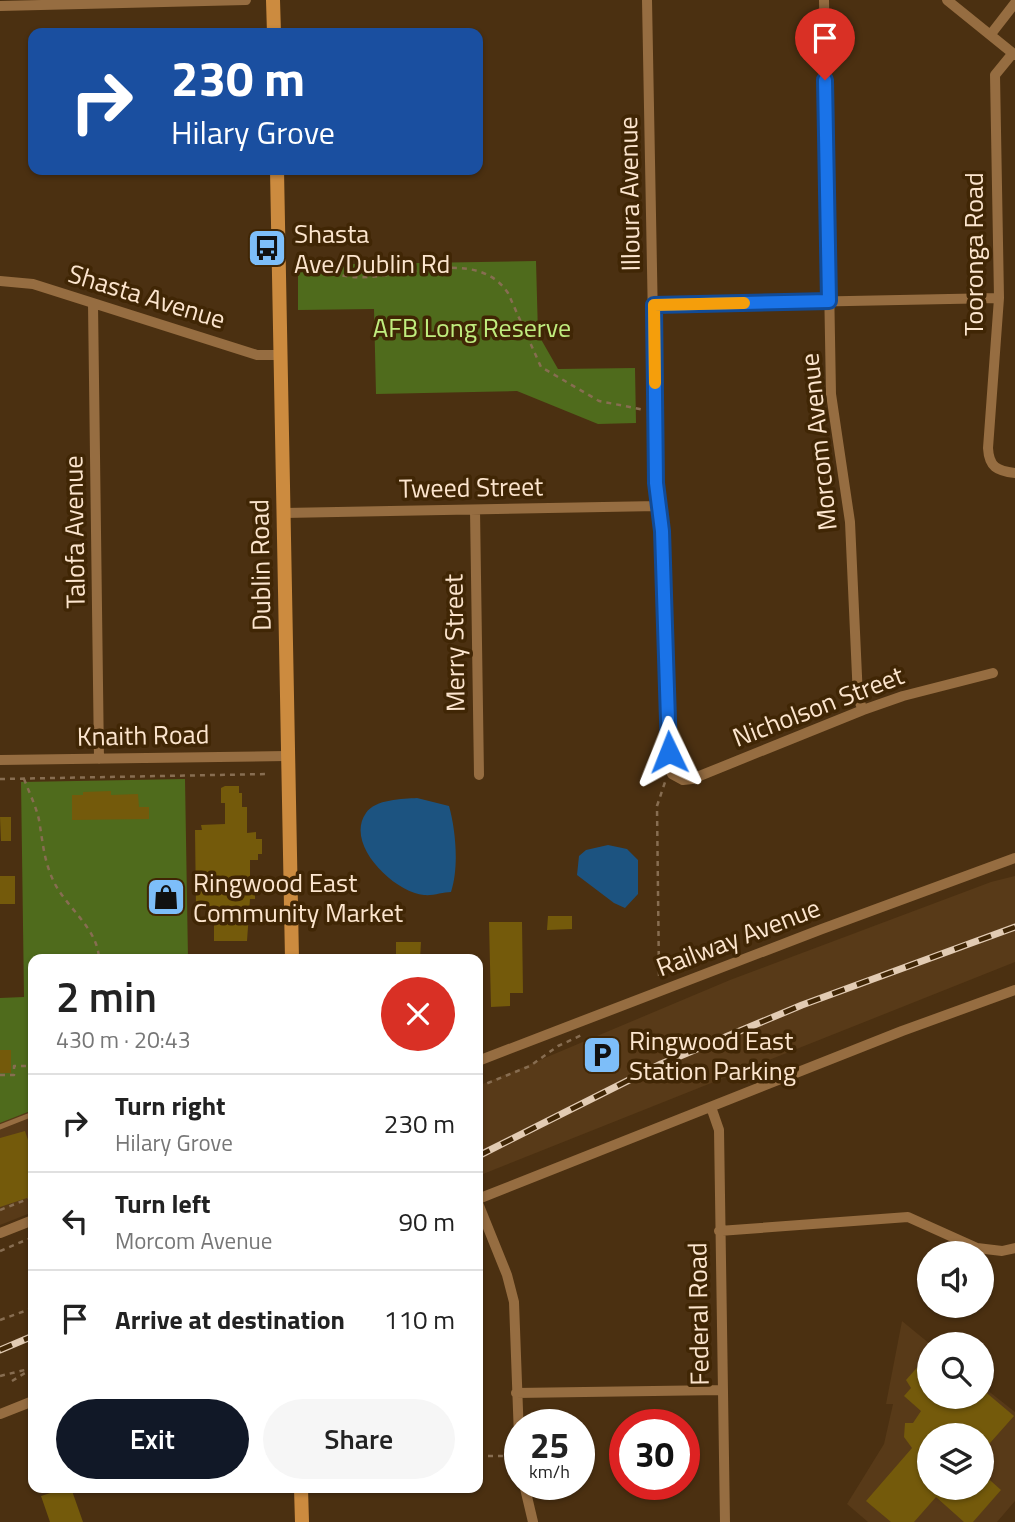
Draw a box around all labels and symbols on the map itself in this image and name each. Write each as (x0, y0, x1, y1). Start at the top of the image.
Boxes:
pin (795, 8, 855, 80)
street label: Illoura Avenue (608, 116, 650, 272)
street label: Tooronga Road (954, 172, 993, 336)
place label: Shasta Ave/Dublin Rd (294, 214, 450, 283)
bus stop icon: Shasta Ave/Dublin Rd (246, 227, 288, 269)
street label: Shasta Avenue (64, 254, 230, 338)
park label: AFB Long Reserve (373, 308, 571, 347)
street label: Morcom Avenue (789, 352, 847, 532)
street label: Talofa Avenue (53, 455, 95, 609)
street label: Tweed Street (399, 466, 543, 508)
street label: Dublin Road (239, 499, 281, 631)
street label: Merry Street (433, 574, 475, 712)
street label: Nicholson Street (727, 655, 909, 757)
street label: Knaith Road (76, 714, 210, 756)
position arrow (632, 715, 706, 789)
place label: Ringwood East Community Market (193, 863, 403, 932)
shop icon: Ringwood East Community Market (145, 876, 187, 918)
street label: Railway Avenue (650, 888, 826, 986)
place label: Ringwood East Station Parking (629, 1021, 796, 1090)
parking icon: Ringwood East Station Parking (581, 1034, 623, 1076)
street label: Federal Road (677, 1242, 719, 1386)
speed limit sign: 30 (609, 1409, 700, 1500)

